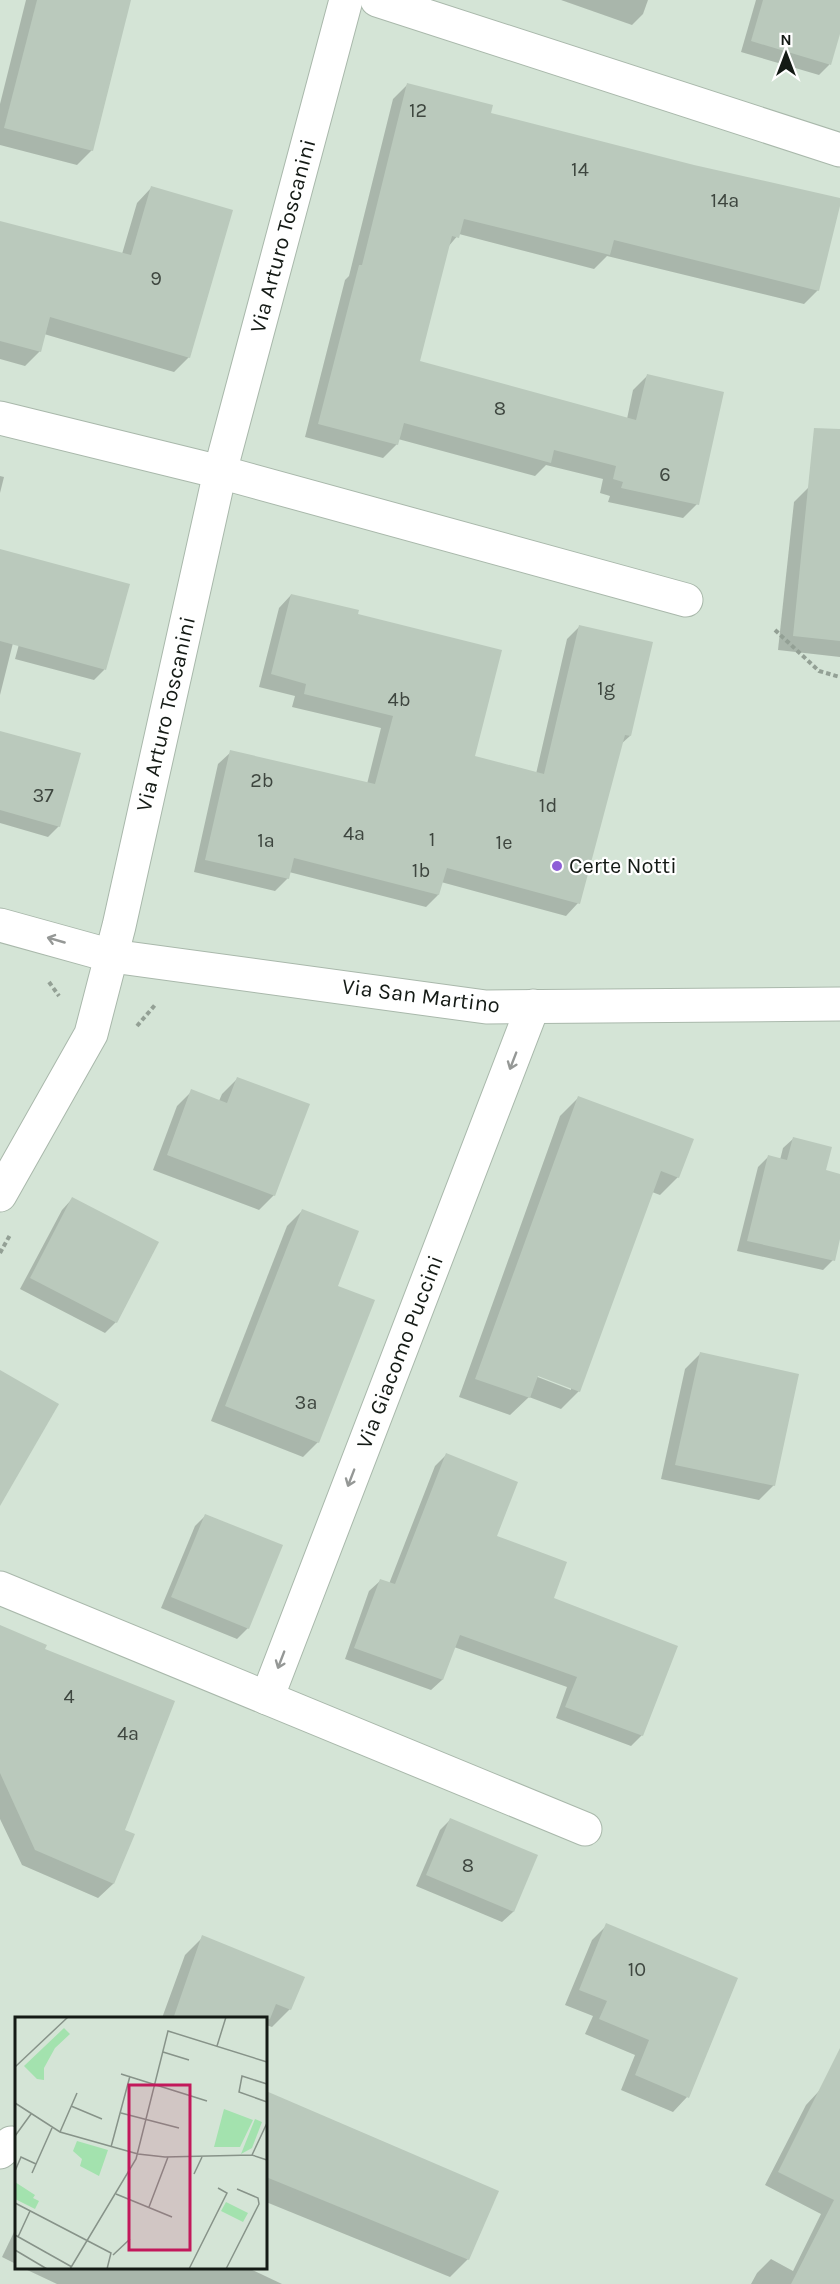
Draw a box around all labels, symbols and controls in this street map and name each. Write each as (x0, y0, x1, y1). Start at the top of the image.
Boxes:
north arrow (756, 24, 816, 84)
text: N (780, 30, 792, 49)
house number: 12 (409, 99, 427, 122)
street label: Via Arturo Toscanini (245, 136, 321, 336)
house number: 14 (571, 158, 589, 181)
house number: 14a (711, 189, 739, 212)
house number: 9 (150, 267, 162, 290)
house number: 8 (494, 397, 506, 420)
house number: 6 (659, 463, 671, 486)
street label: Via Arturo Toscanini (131, 614, 201, 814)
house number: 1g (597, 677, 615, 700)
house number: 4b (387, 688, 411, 711)
house number: 2b (250, 769, 274, 792)
house number: 37 (32, 784, 54, 807)
house number: 1d (539, 794, 557, 817)
house number: 4a (343, 822, 365, 845)
house number: 1 (429, 828, 435, 851)
house number: 1a (257, 829, 275, 852)
house number: 1e (496, 831, 512, 854)
place label: Certe Notti (569, 853, 677, 879)
house number: 1b (412, 859, 430, 882)
marker: Certe Notti (550, 859, 564, 873)
one-way arrow (47, 934, 66, 945)
street label: Via San Martino (341, 973, 501, 1019)
one-way arrow (506, 1051, 517, 1070)
street label: Via Giacomo Puccini (351, 1252, 449, 1452)
house number: 3a (295, 1391, 317, 1414)
one-way arrow (345, 1468, 356, 1487)
one-way arrow (275, 1650, 286, 1669)
house number: 4 (63, 1685, 75, 1708)
house number: 4a (117, 1722, 139, 1745)
house number: 8 (462, 1854, 474, 1877)
house number: 10 (628, 1958, 646, 1981)
inset map (15, 2017, 267, 2269)

